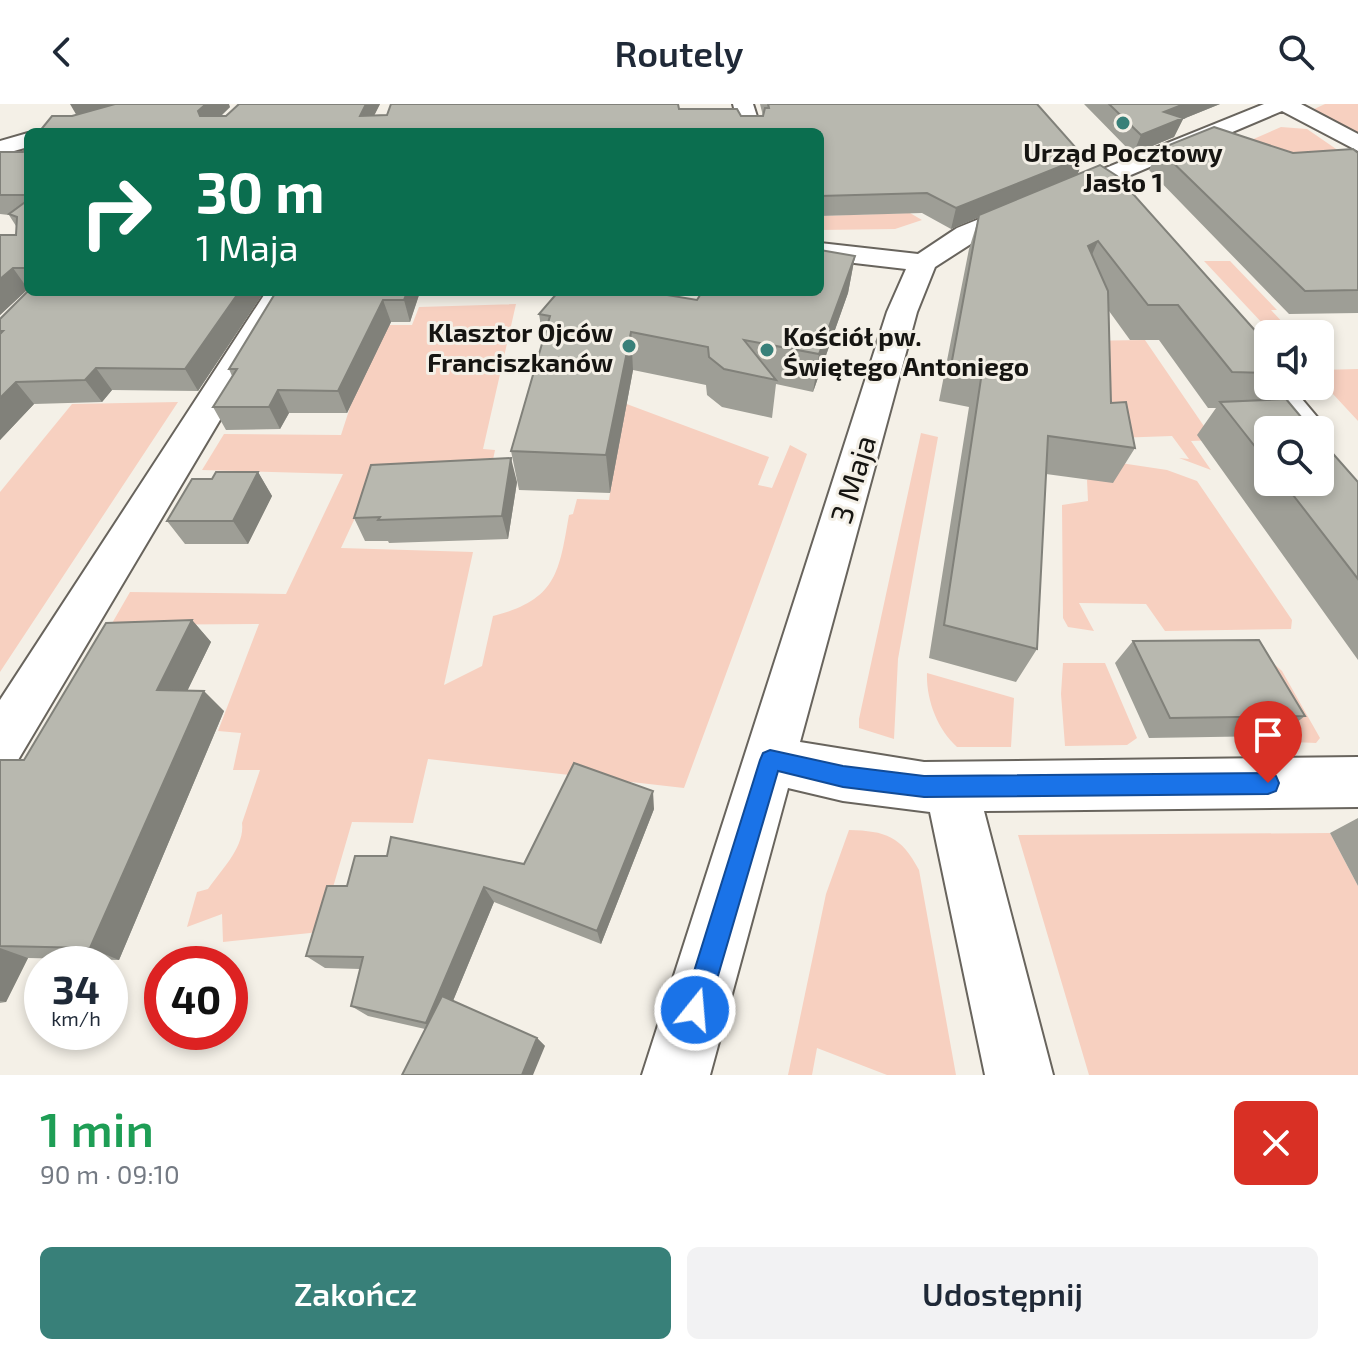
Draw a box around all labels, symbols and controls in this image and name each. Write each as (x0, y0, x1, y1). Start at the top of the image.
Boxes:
icon: back (40, 30, 84, 74)
icon: search (1274, 30, 1318, 74)
text: Routely (615, 31, 744, 74)
marker: Urząd Pocztowy Jasło 1 (1114, 114, 1132, 132)
place label: Urząd Pocztowy Jasło 1 (1023, 136, 1223, 197)
text: 30 m (196, 157, 325, 224)
icon: right (64, 160, 168, 264)
text: 1 Maja (196, 225, 298, 268)
place label: Klasztor Ojców Franciszkanów (427, 316, 613, 377)
place label: Kościół pw. Świętego Antoniego (783, 320, 1029, 381)
map controls (1254, 320, 1334, 496)
button: sound (1254, 320, 1334, 400)
marker: Klasztor Ojców Franciszkanów (620, 337, 638, 355)
marker: Kościół pw. Świętego Antoniego (758, 341, 776, 359)
button: search (1254, 416, 1334, 496)
street label: 3 Maja (822, 431, 882, 527)
pin (1234, 701, 1302, 783)
icon: arrive (1246, 713, 1290, 757)
speed limit sign: 40 (144, 946, 248, 1050)
text: 34 (52, 964, 100, 1012)
position arrow (653, 968, 737, 1052)
text: km/h (51, 1006, 101, 1030)
text: 1 min (40, 1099, 154, 1157)
button: close (1234, 1101, 1318, 1185)
text: 90 m · 09:10 (40, 1158, 180, 1189)
button: Zakończ (40, 1247, 671, 1339)
button: Udostępnij (687, 1247, 1318, 1339)

